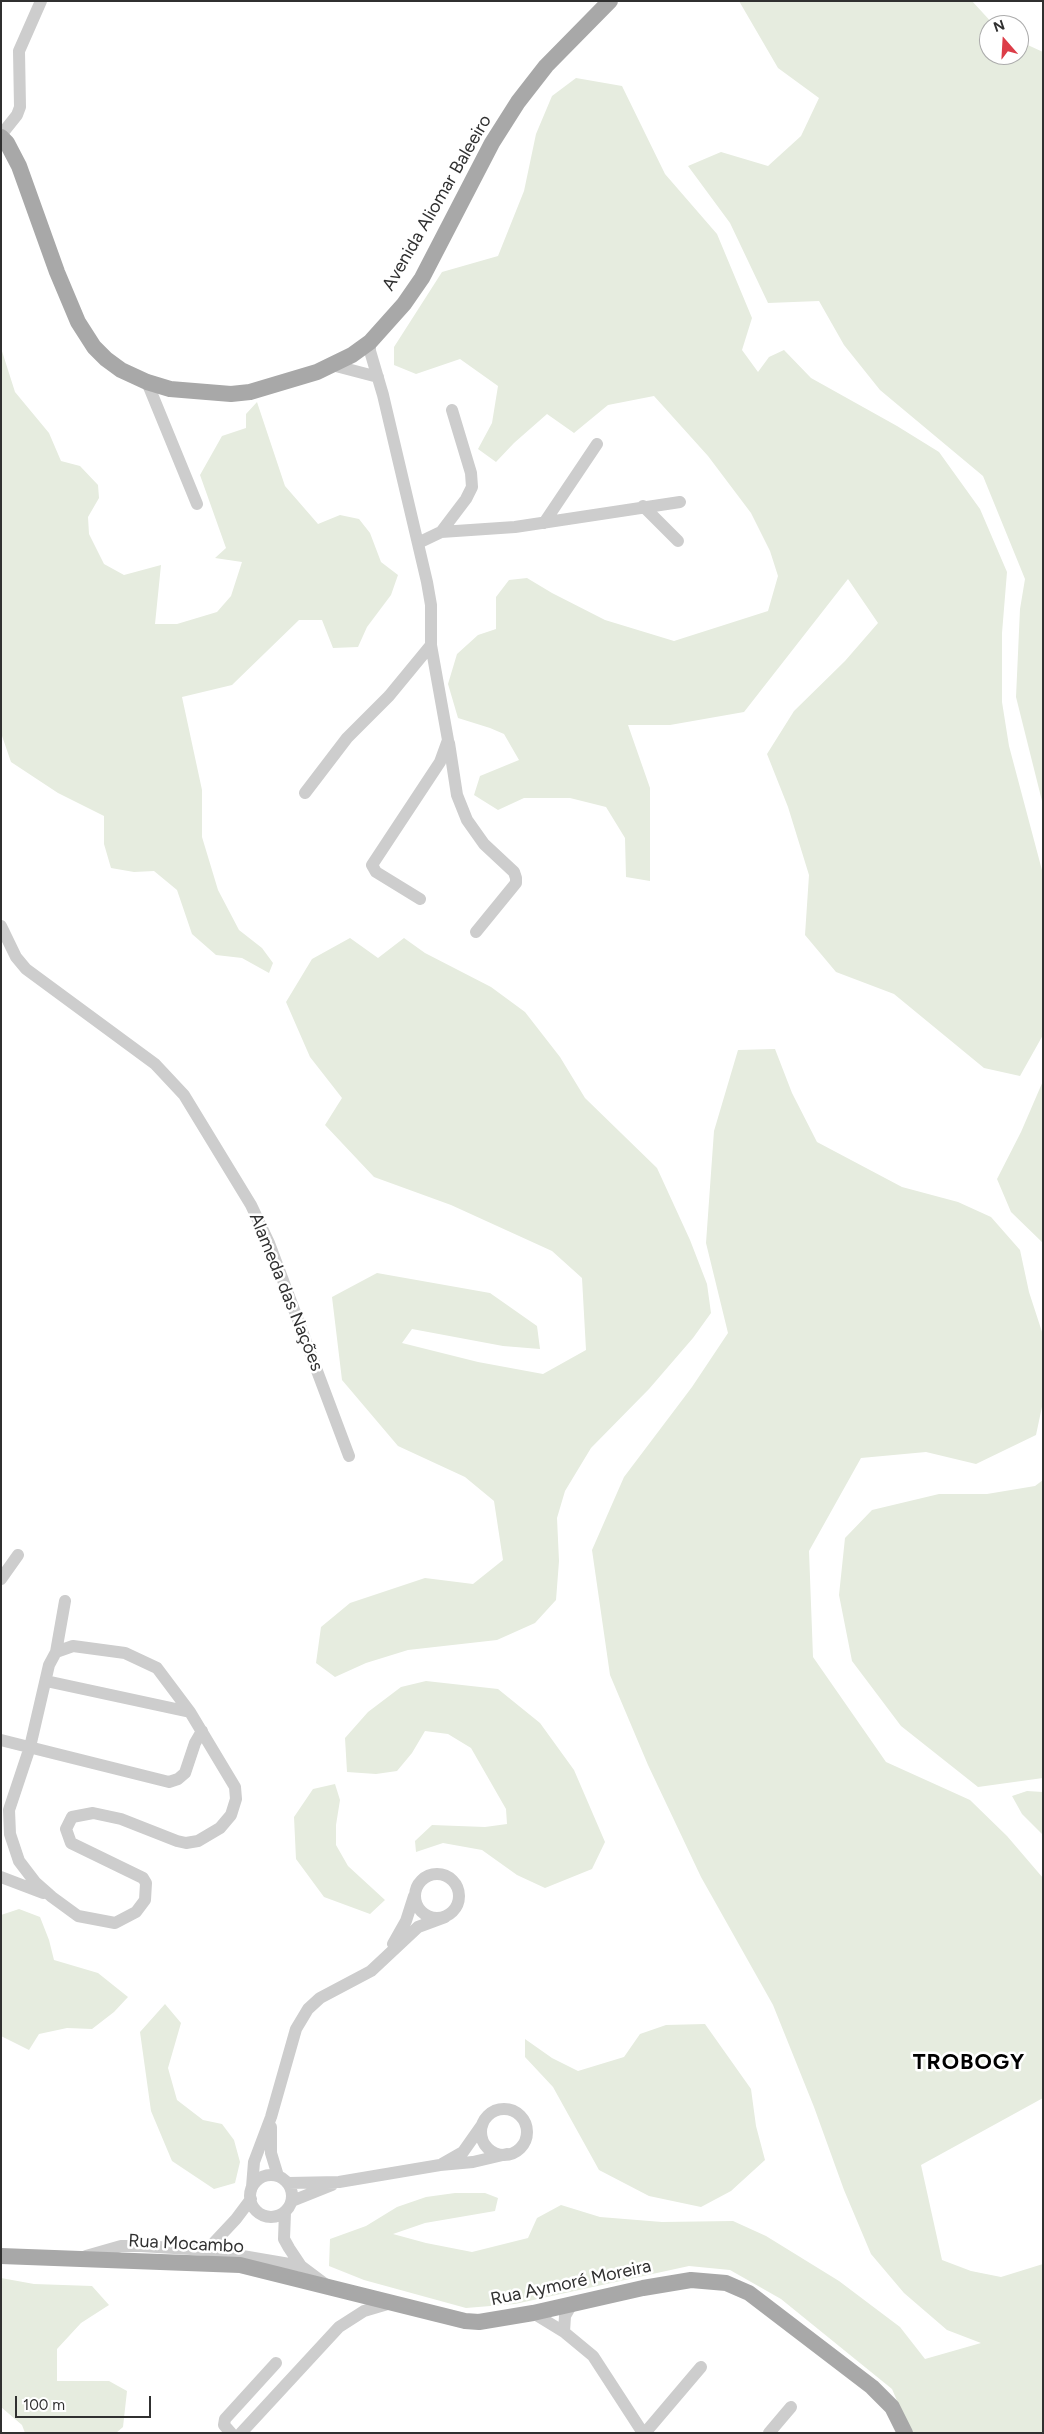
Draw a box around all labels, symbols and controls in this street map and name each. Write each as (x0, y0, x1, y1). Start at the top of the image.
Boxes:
north arrow (979, 15, 1029, 65)
text: N (991, 16, 1007, 36)
street label: Avenida Aliomar Baleeiro (378, 111, 496, 295)
street label: Alameda das Nações (244, 1210, 328, 1374)
district label: TROBOGY (912, 2050, 1026, 2076)
street label: Rua Mocambo (128, 2230, 244, 2258)
street label: Rua Aymoré Moreira (489, 2255, 653, 2311)
scale bar (18, 2386, 154, 2418)
text: 100 m (23, 2396, 65, 2414)

